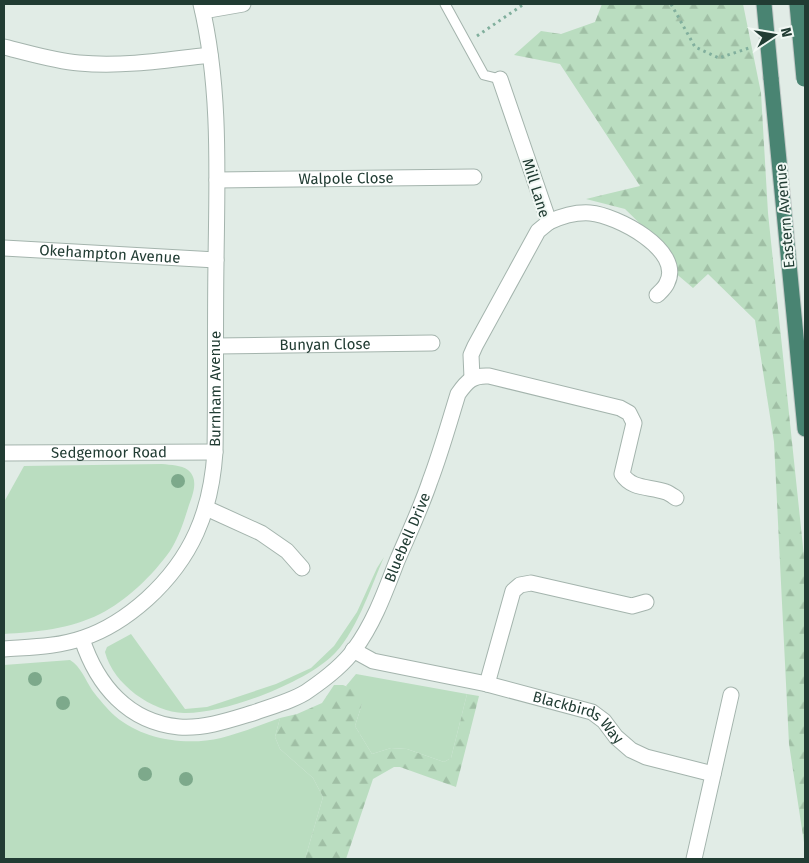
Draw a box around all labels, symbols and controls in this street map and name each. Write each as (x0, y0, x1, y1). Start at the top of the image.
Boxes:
north arrow (749, 10, 799, 60)
text: N (777, 26, 796, 39)
street label: Mill Lane (518, 156, 554, 220)
street label: Eastern Avenue (771, 163, 799, 269)
street label: Walpole Close (298, 169, 394, 188)
street label: Okehampton Avenue (39, 241, 181, 267)
street label: Burnham Avenue (206, 331, 225, 447)
street label: Bunyan Close (279, 335, 371, 354)
street label: Sedgemoor Road (51, 443, 167, 462)
street label: Bluebell Drive (381, 490, 434, 585)
street label: Blackbirds Way (531, 688, 627, 748)

